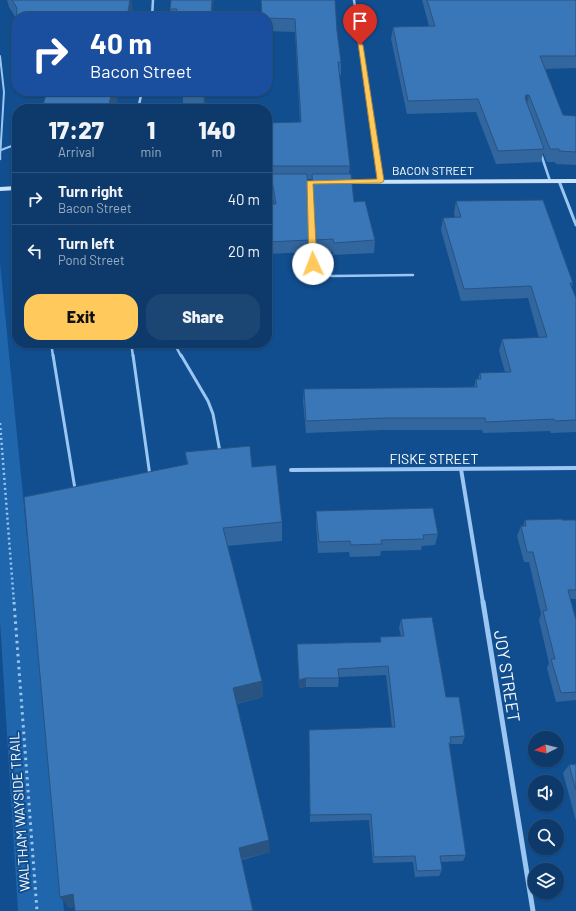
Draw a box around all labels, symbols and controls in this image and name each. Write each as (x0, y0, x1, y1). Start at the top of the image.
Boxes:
pin (343, 4, 377, 45)
icon: arrive (349, 10, 371, 32)
text: 40 m (90, 26, 152, 60)
icon: right (24, 28, 76, 80)
text: Bacon Street (90, 60, 192, 82)
text: 17:27 (49, 115, 104, 144)
text: 1 (147, 115, 155, 144)
text: 140 (198, 115, 235, 144)
text: Arrival (58, 144, 94, 160)
text: min (140, 144, 162, 160)
text: m (211, 144, 222, 160)
street label: BACON STREET (392, 163, 474, 177)
text: Turn right (58, 182, 123, 200)
icon: right (24, 188, 46, 210)
text: 40 m (228, 190, 260, 208)
text: Bacon Street (58, 200, 132, 216)
text: Turn left (58, 234, 114, 252)
icon: left (24, 240, 46, 262)
text: 20 m (228, 242, 260, 260)
position arrow (292, 243, 334, 285)
text: Pond Street (58, 252, 125, 268)
button: Exit (24, 294, 138, 340)
button: Share (146, 294, 260, 340)
street label: FISKE STREET (390, 450, 478, 467)
street label: JOY STREET (491, 629, 525, 723)
north arrow (528, 731, 564, 767)
map controls (528, 731, 564, 899)
street label: WALTHAM WAYSIDE TRAIL (5, 732, 33, 892)
button: sound (528, 775, 564, 811)
button: search (528, 819, 564, 855)
button: layers (528, 863, 564, 899)

